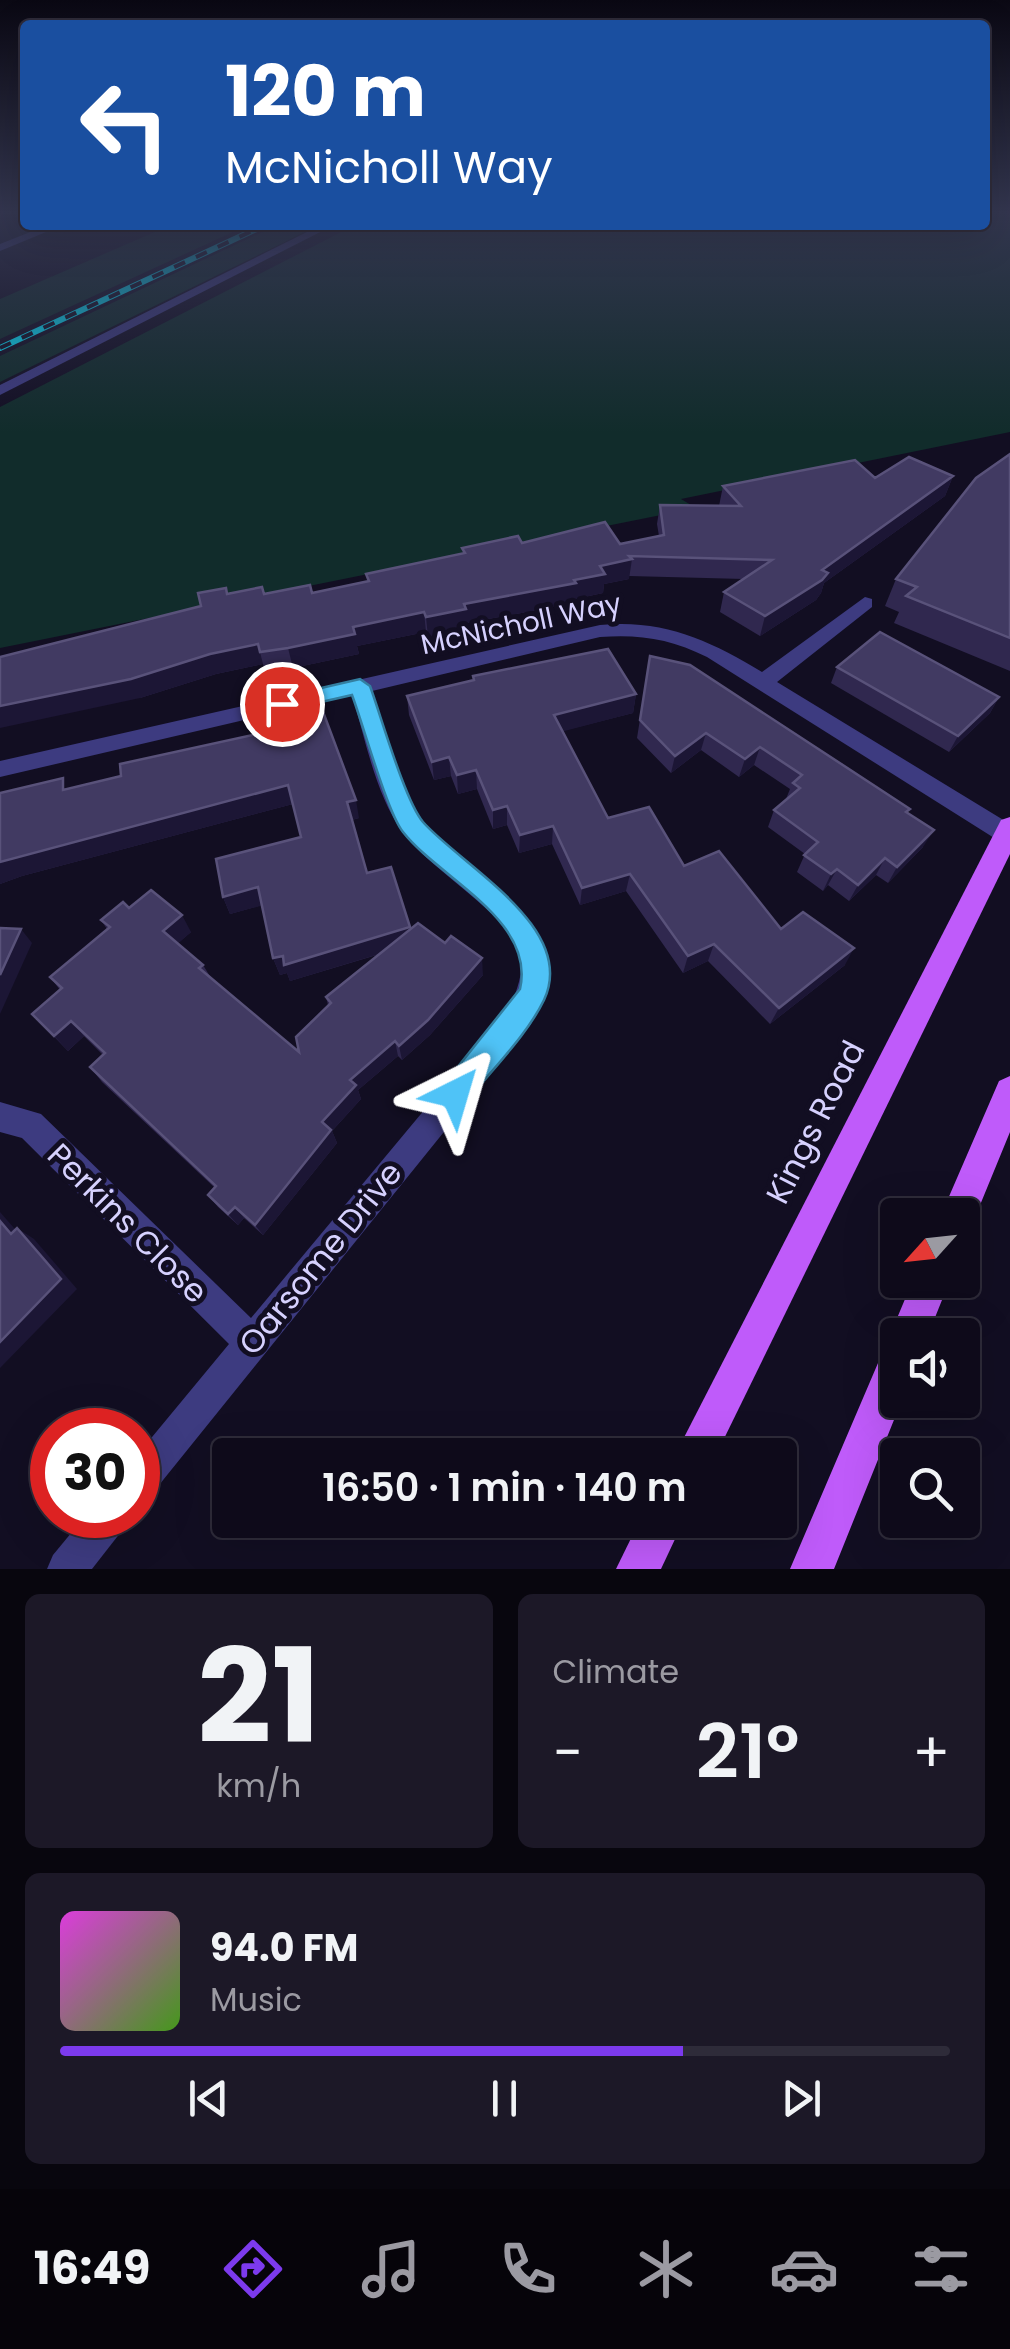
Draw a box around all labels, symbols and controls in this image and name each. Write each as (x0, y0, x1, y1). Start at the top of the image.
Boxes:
text: 120 m (225, 42, 426, 141)
icon: left (60, 60, 190, 190)
text: McNicholl Way (225, 136, 553, 199)
street label: McNicholl Way (417, 584, 625, 664)
pin (240, 662, 325, 747)
icon: arrive (255, 677, 310, 732)
street label: Kings Road (755, 1033, 875, 1211)
position arrow (403, 1042, 507, 1146)
street label: Perkins Close (38, 1133, 218, 1313)
street label: Oarsome Drive (228, 1152, 412, 1364)
north arrow (880, 1198, 980, 1298)
map controls (880, 1198, 980, 1538)
button: sound (880, 1318, 980, 1418)
speed limit sign: 30 (30, 1408, 160, 1538)
button: search (880, 1438, 980, 1538)
text: 16:50 · 1 min · 140 m (322, 1461, 687, 1514)
text: 21 (197, 1605, 320, 1788)
text: Climate (553, 1649, 679, 1694)
text: 21° (696, 1699, 799, 1804)
text: − (553, 1714, 583, 1791)
text: + (912, 1714, 950, 1791)
text: km/h (216, 1763, 301, 1808)
text: 94.0 FM (210, 1921, 358, 1974)
text: Music (210, 1977, 302, 2022)
icon: previous (181, 2071, 236, 2126)
icon: pause (477, 2071, 532, 2126)
icon: next (774, 2071, 829, 2126)
icon: directions (218, 2234, 288, 2304)
icon: music (356, 2234, 426, 2304)
icon: phone (493, 2234, 563, 2304)
icon: climate (631, 2234, 701, 2304)
icon: car (769, 2234, 839, 2304)
icon: filters (906, 2234, 976, 2304)
text: 16:49 (34, 2237, 150, 2300)

